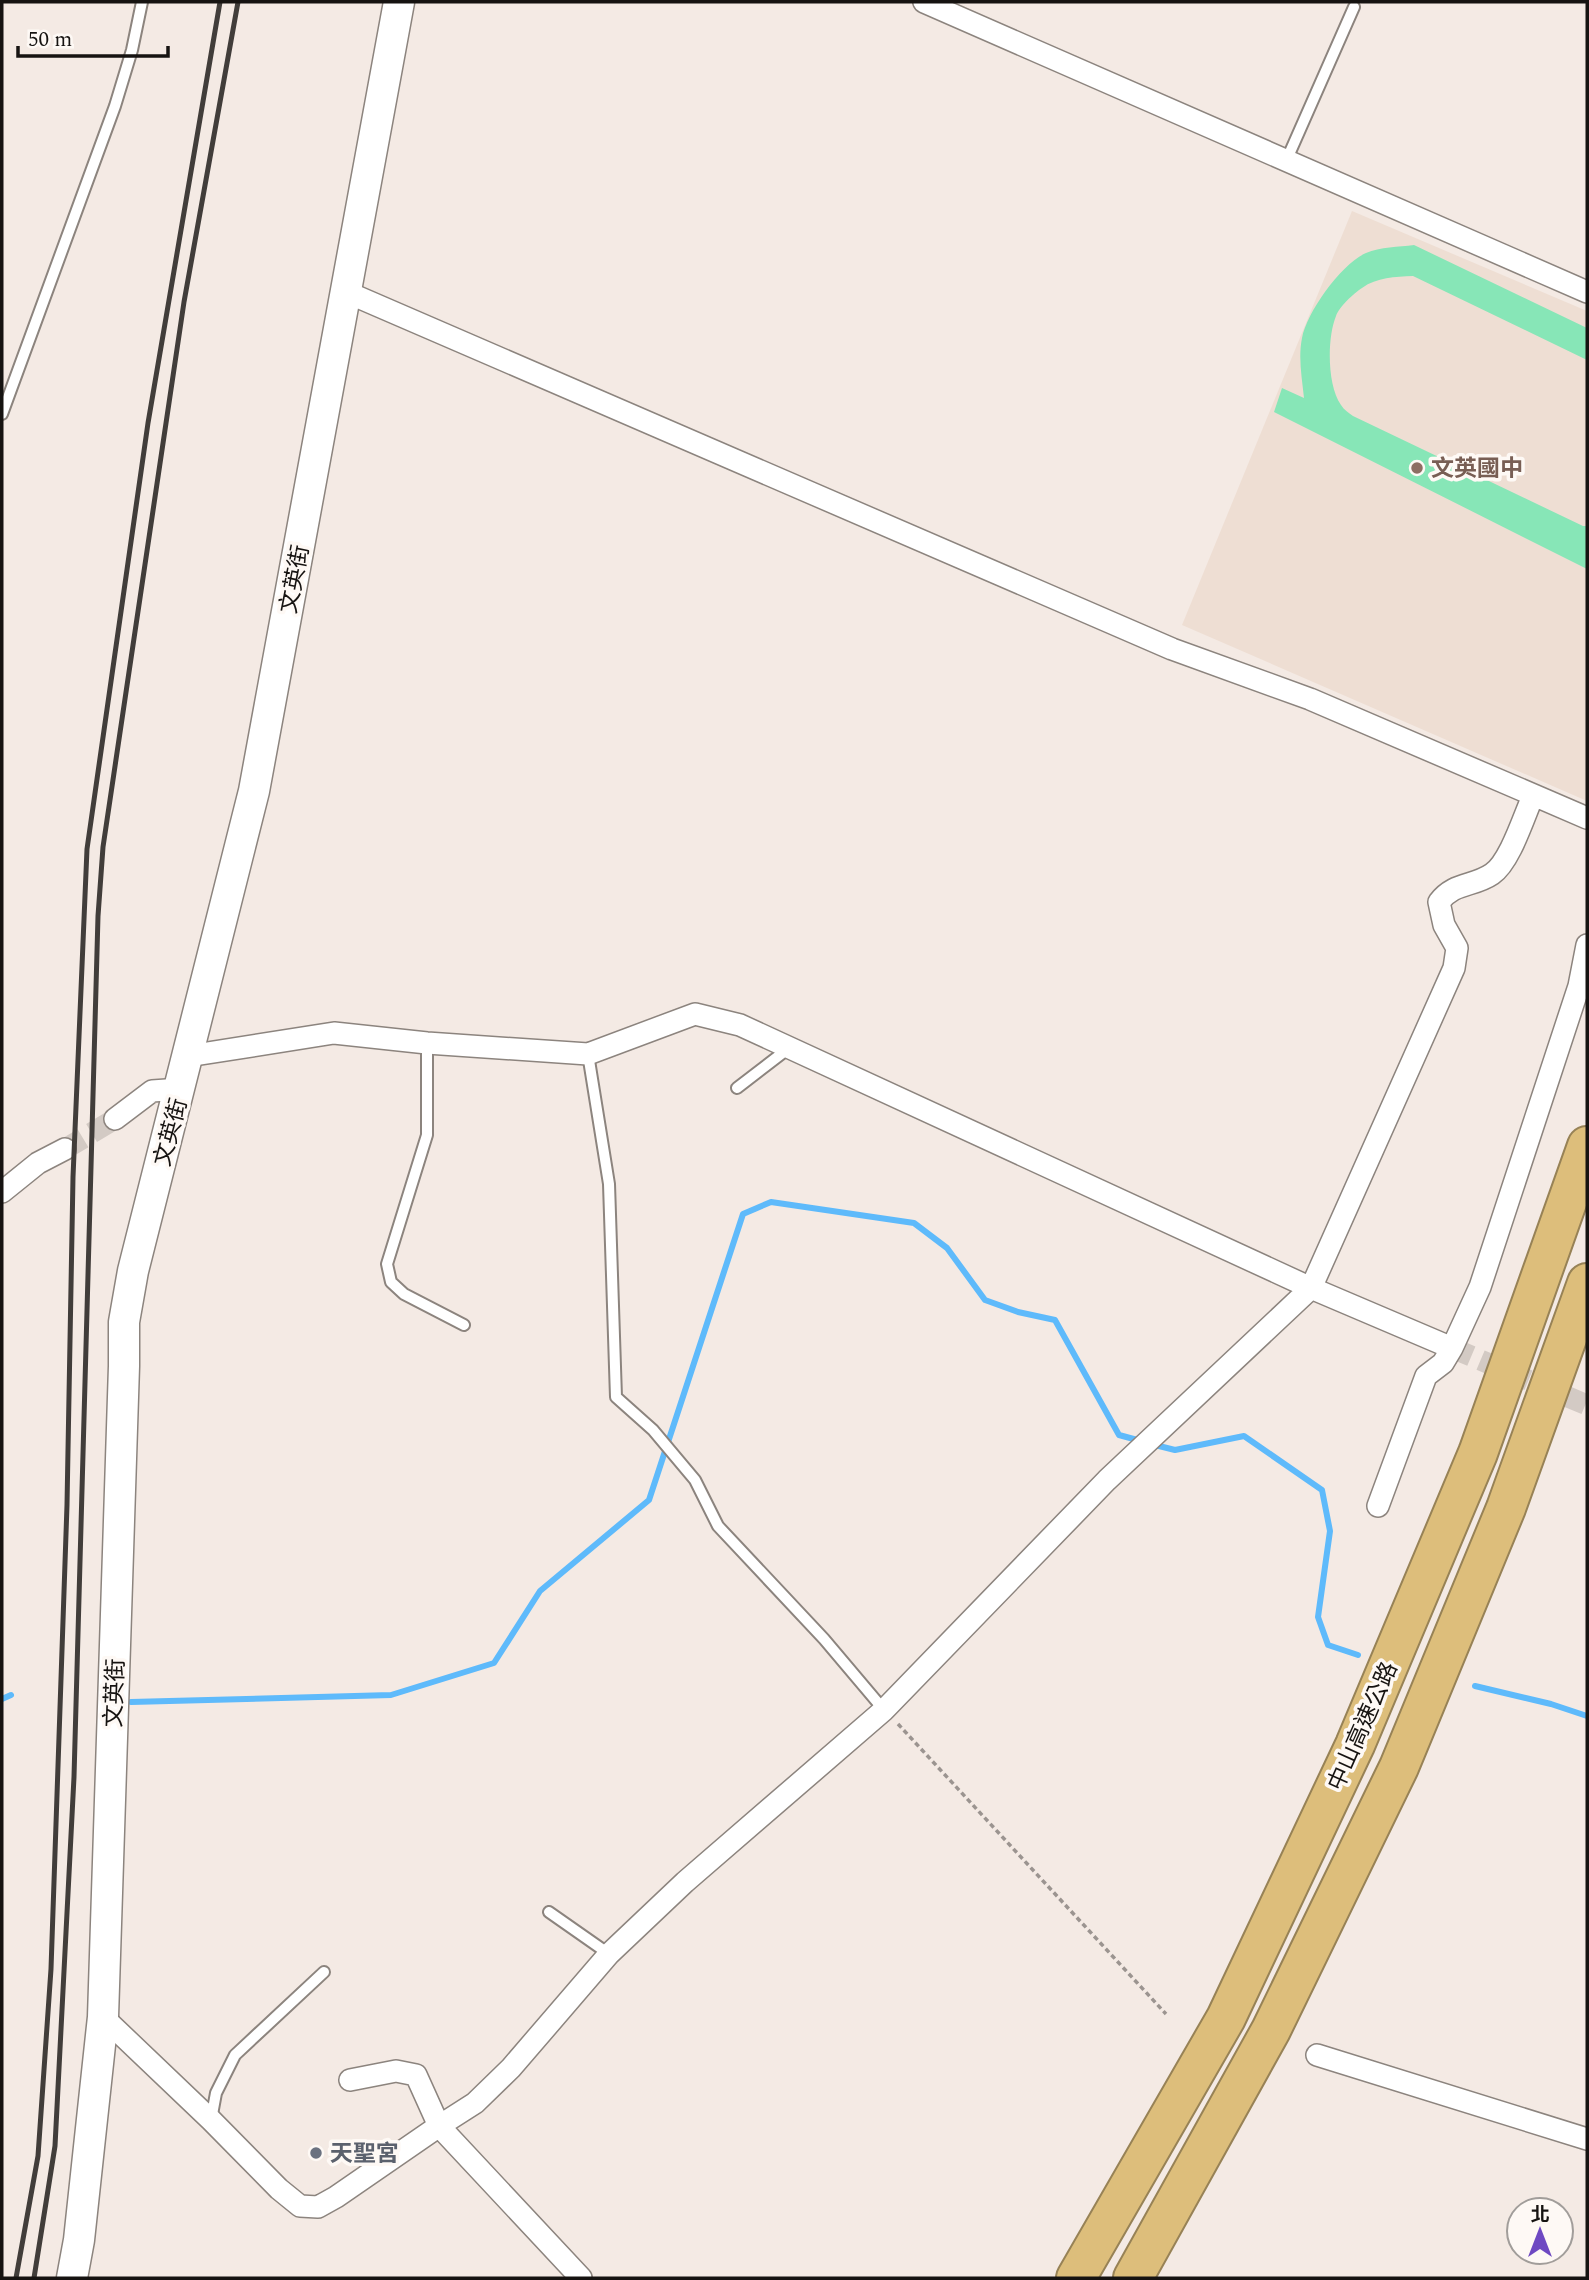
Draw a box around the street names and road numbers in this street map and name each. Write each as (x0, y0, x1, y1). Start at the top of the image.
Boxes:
street label: 文英街 (272, 542, 319, 616)
street label: 文英街 (146, 1095, 197, 1170)
street label: 中山高速公路 (1319, 1656, 1407, 1797)
street label: 文英街 (97, 1658, 134, 1728)

